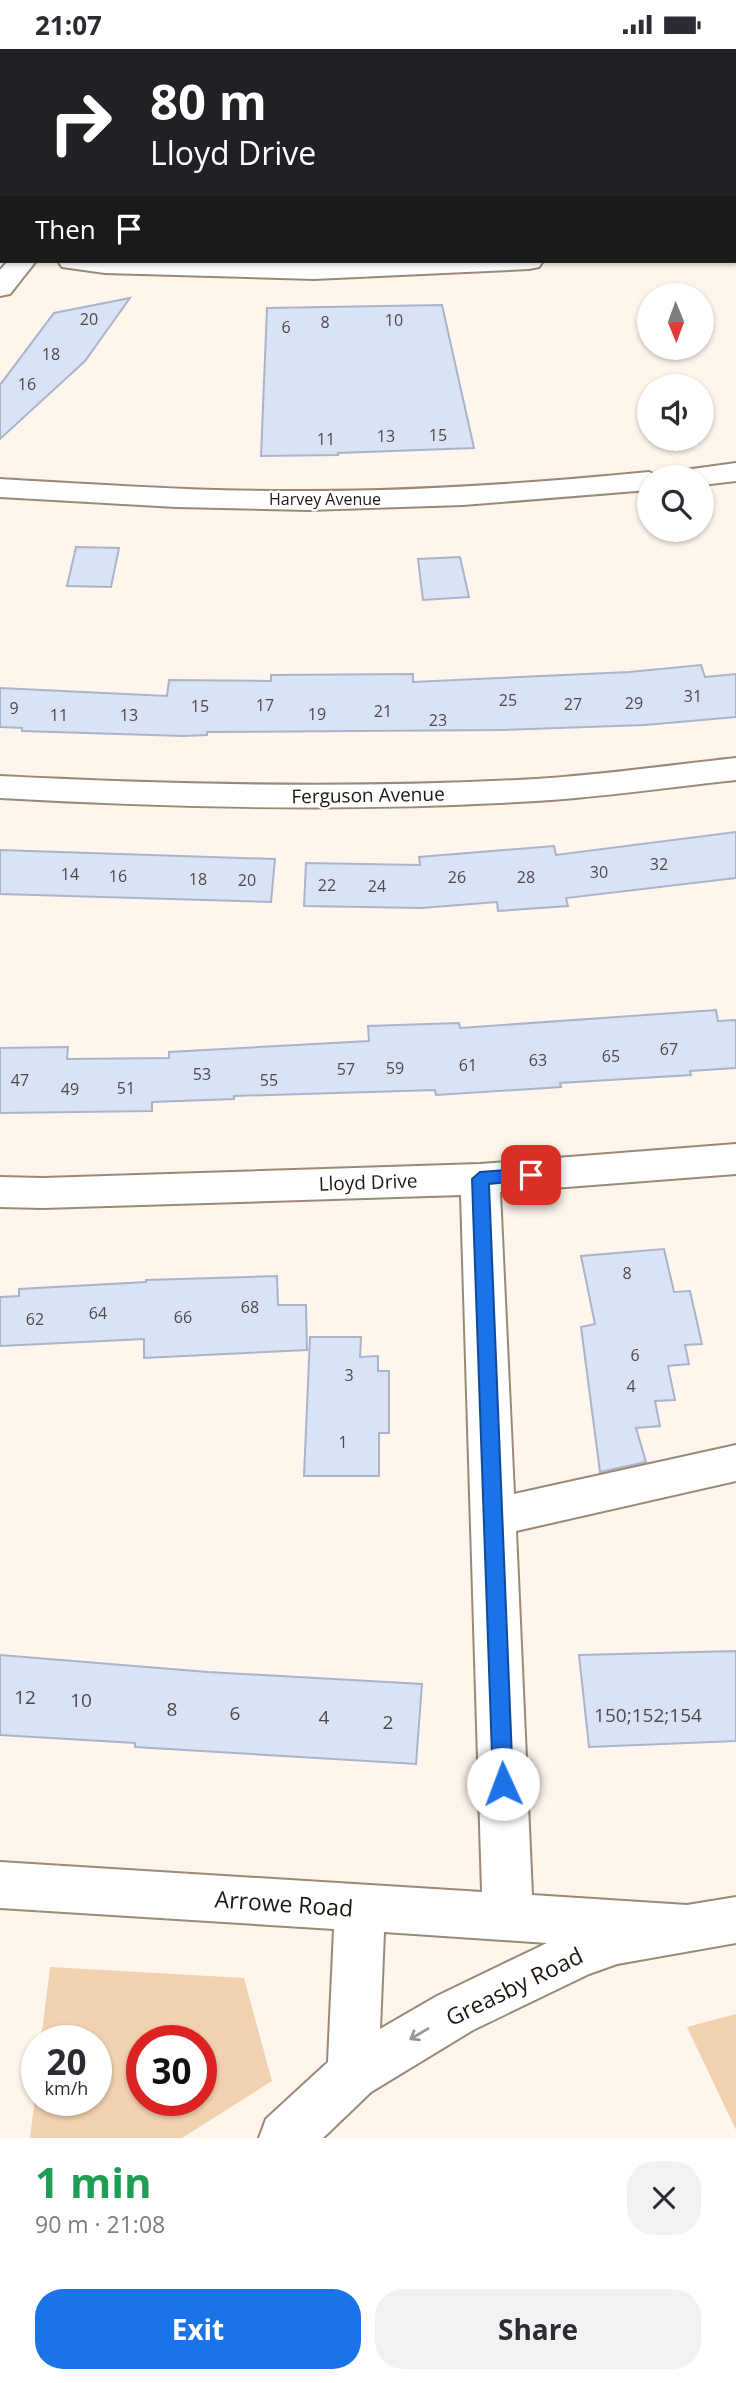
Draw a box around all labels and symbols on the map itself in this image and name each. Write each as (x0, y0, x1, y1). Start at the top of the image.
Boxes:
north arrow (637, 283, 714, 361)
house number: 20 (80, 308, 98, 330)
house number: 10 (385, 309, 403, 331)
house number: 8 (320, 311, 330, 333)
house number: 6 (281, 316, 291, 338)
house number: 18 (42, 343, 60, 365)
house number: 16 (18, 373, 36, 395)
house number: 15 (429, 424, 447, 446)
house number: 13 (377, 425, 395, 447)
house number: 11 (317, 428, 335, 450)
street label: Harvey Avenue (269, 488, 381, 510)
house number: 31 (684, 685, 702, 707)
house number: 25 (499, 689, 517, 711)
house number: 29 (625, 692, 643, 714)
house number: 27 (564, 693, 582, 715)
house number: 17 (256, 694, 274, 716)
house number: 15 (191, 695, 209, 717)
house number: 9 (9, 697, 19, 719)
house number: 21 (374, 700, 392, 722)
house number: 19 (308, 703, 326, 725)
house number: 11 (50, 704, 68, 726)
house number: 13 (120, 704, 138, 726)
house number: 23 (429, 709, 447, 731)
street label: Ferguson Avenue (291, 781, 445, 809)
house number: 32 (650, 853, 668, 875)
house number: 30 (590, 861, 608, 883)
house number: 14 (61, 863, 79, 885)
house number: 16 (109, 865, 127, 887)
house number: 26 (448, 866, 466, 888)
house number: 28 (517, 866, 535, 888)
house number: 18 (189, 868, 207, 890)
house number: 20 (238, 869, 256, 891)
house number: 22 (318, 874, 336, 896)
house number: 24 (368, 875, 386, 897)
house number: 67 (660, 1038, 678, 1060)
house number: 65 (602, 1045, 620, 1067)
house number: 63 (529, 1049, 547, 1071)
house number: 61 (459, 1054, 477, 1076)
house number: 59 (386, 1057, 404, 1079)
house number: 57 (337, 1058, 355, 1080)
house number: 53 (193, 1063, 211, 1085)
house number: 47 (11, 1069, 29, 1091)
house number: 55 (260, 1069, 278, 1091)
house number: 51 (117, 1077, 135, 1099)
house number: 49 (61, 1078, 79, 1100)
pin (501, 1145, 561, 1205)
street label: Lloyd Drive (318, 1167, 418, 1197)
house number: 8 (622, 1262, 632, 1284)
house number: 68 (241, 1296, 259, 1318)
house number: 64 (89, 1302, 107, 1324)
house number: 66 (174, 1306, 192, 1328)
house number: 62 (26, 1308, 44, 1330)
house number: 6 (630, 1344, 640, 1366)
house number: 3 (344, 1364, 354, 1386)
house number: 4 (626, 1375, 636, 1397)
house number: 1 (338, 1431, 348, 1453)
house number: 12 (14, 1684, 36, 1710)
house number: 10 (70, 1687, 92, 1713)
house number: 8 (167, 1696, 177, 1722)
house number: 6 (230, 1700, 240, 1726)
house number: 150;152;154 (594, 1702, 702, 1728)
house number: 4 (319, 1704, 330, 1730)
house number: 2 (383, 1709, 393, 1735)
position arrow (466, 1747, 540, 1821)
street label: Arrowe Road (214, 1882, 354, 1924)
street label: Greasby Road (440, 1939, 588, 2033)
speed limit sign: 30 (126, 2025, 217, 2116)
one-way arrow (410, 2027, 430, 2041)

